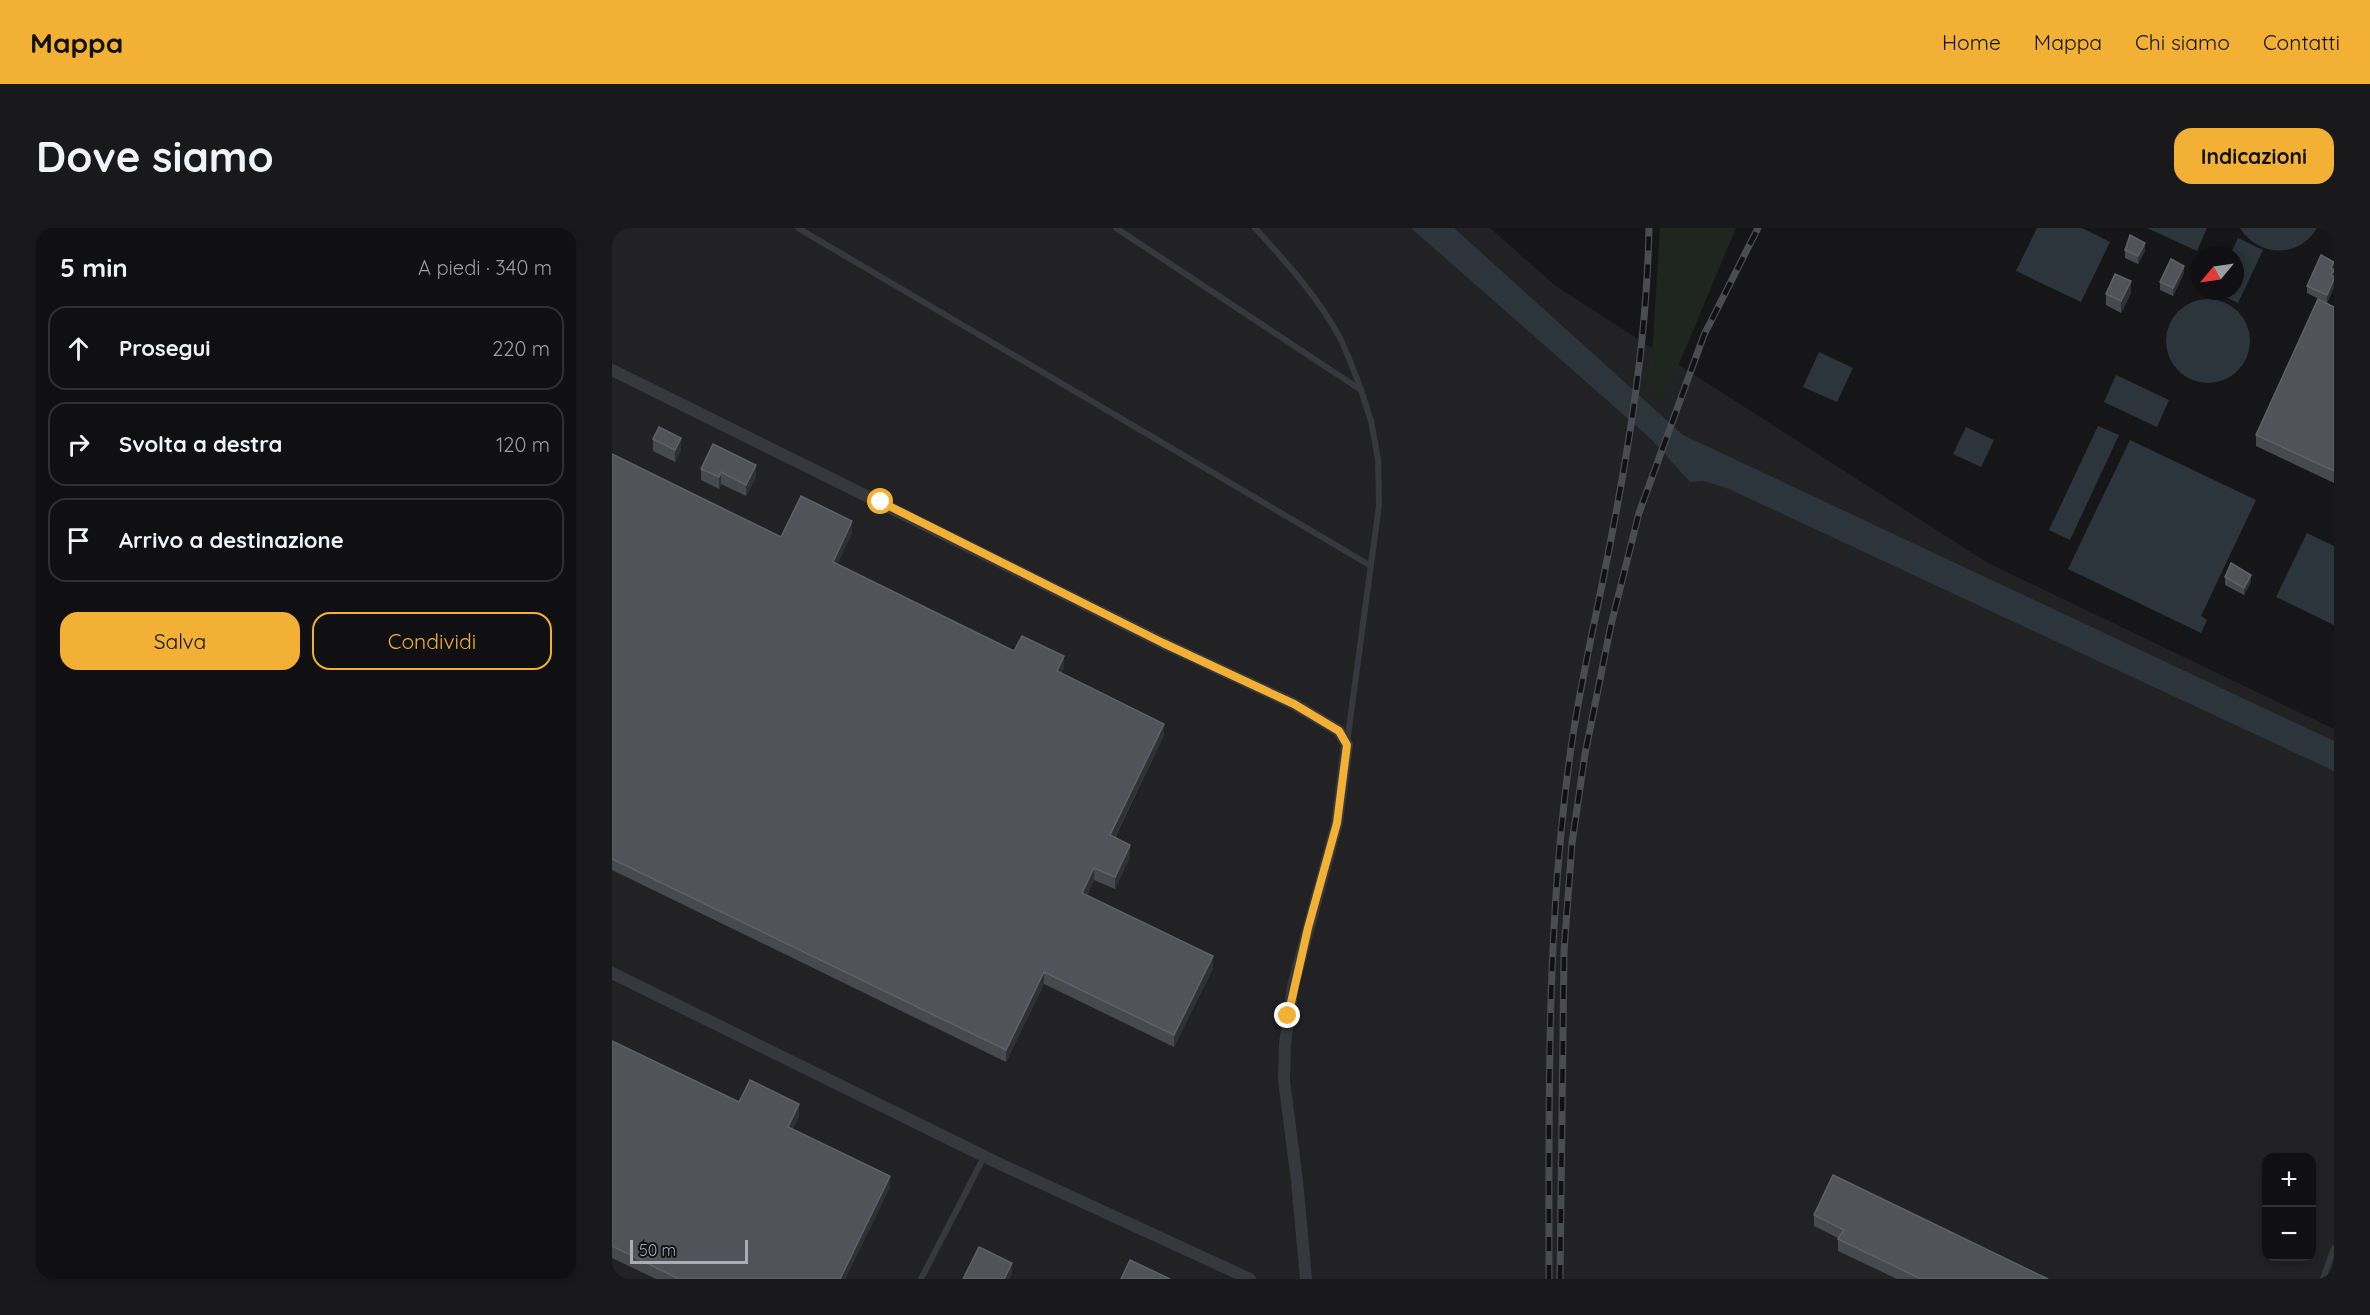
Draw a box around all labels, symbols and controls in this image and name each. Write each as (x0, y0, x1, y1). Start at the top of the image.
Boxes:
text: Mappa (30, 25, 123, 60)
text: Home (1942, 29, 2001, 55)
text: Mappa (2034, 29, 2102, 55)
text: Chi siamo (2135, 29, 2230, 55)
text: Contatti (2263, 29, 2340, 55)
button: Indicazioni (2174, 128, 2334, 184)
text: Dove siamo (36, 130, 274, 183)
north arrow (2190, 246, 2244, 300)
text: 5 min (60, 251, 128, 284)
text: A piedi · 340 m (418, 255, 552, 280)
icon: ahead (62, 332, 95, 365)
text: Prosegui (119, 334, 211, 362)
text: 220 m (492, 336, 550, 361)
icon: right (62, 428, 95, 461)
text: Svolta a destra (119, 430, 282, 458)
text: 120 m (496, 432, 550, 457)
route start (867, 488, 893, 514)
icon: arrive (62, 524, 95, 557)
text: Arrivo a destinazione (119, 526, 344, 554)
button: Salva (60, 612, 300, 670)
button: Condividi (312, 612, 552, 670)
route end (1274, 1002, 1300, 1028)
map controls (2262, 1153, 2316, 1261)
button: + (2262, 1153, 2316, 1207)
button: − (2262, 1207, 2316, 1261)
scale bar (630, 1237, 748, 1264)
text: 50 m (639, 1240, 676, 1260)

